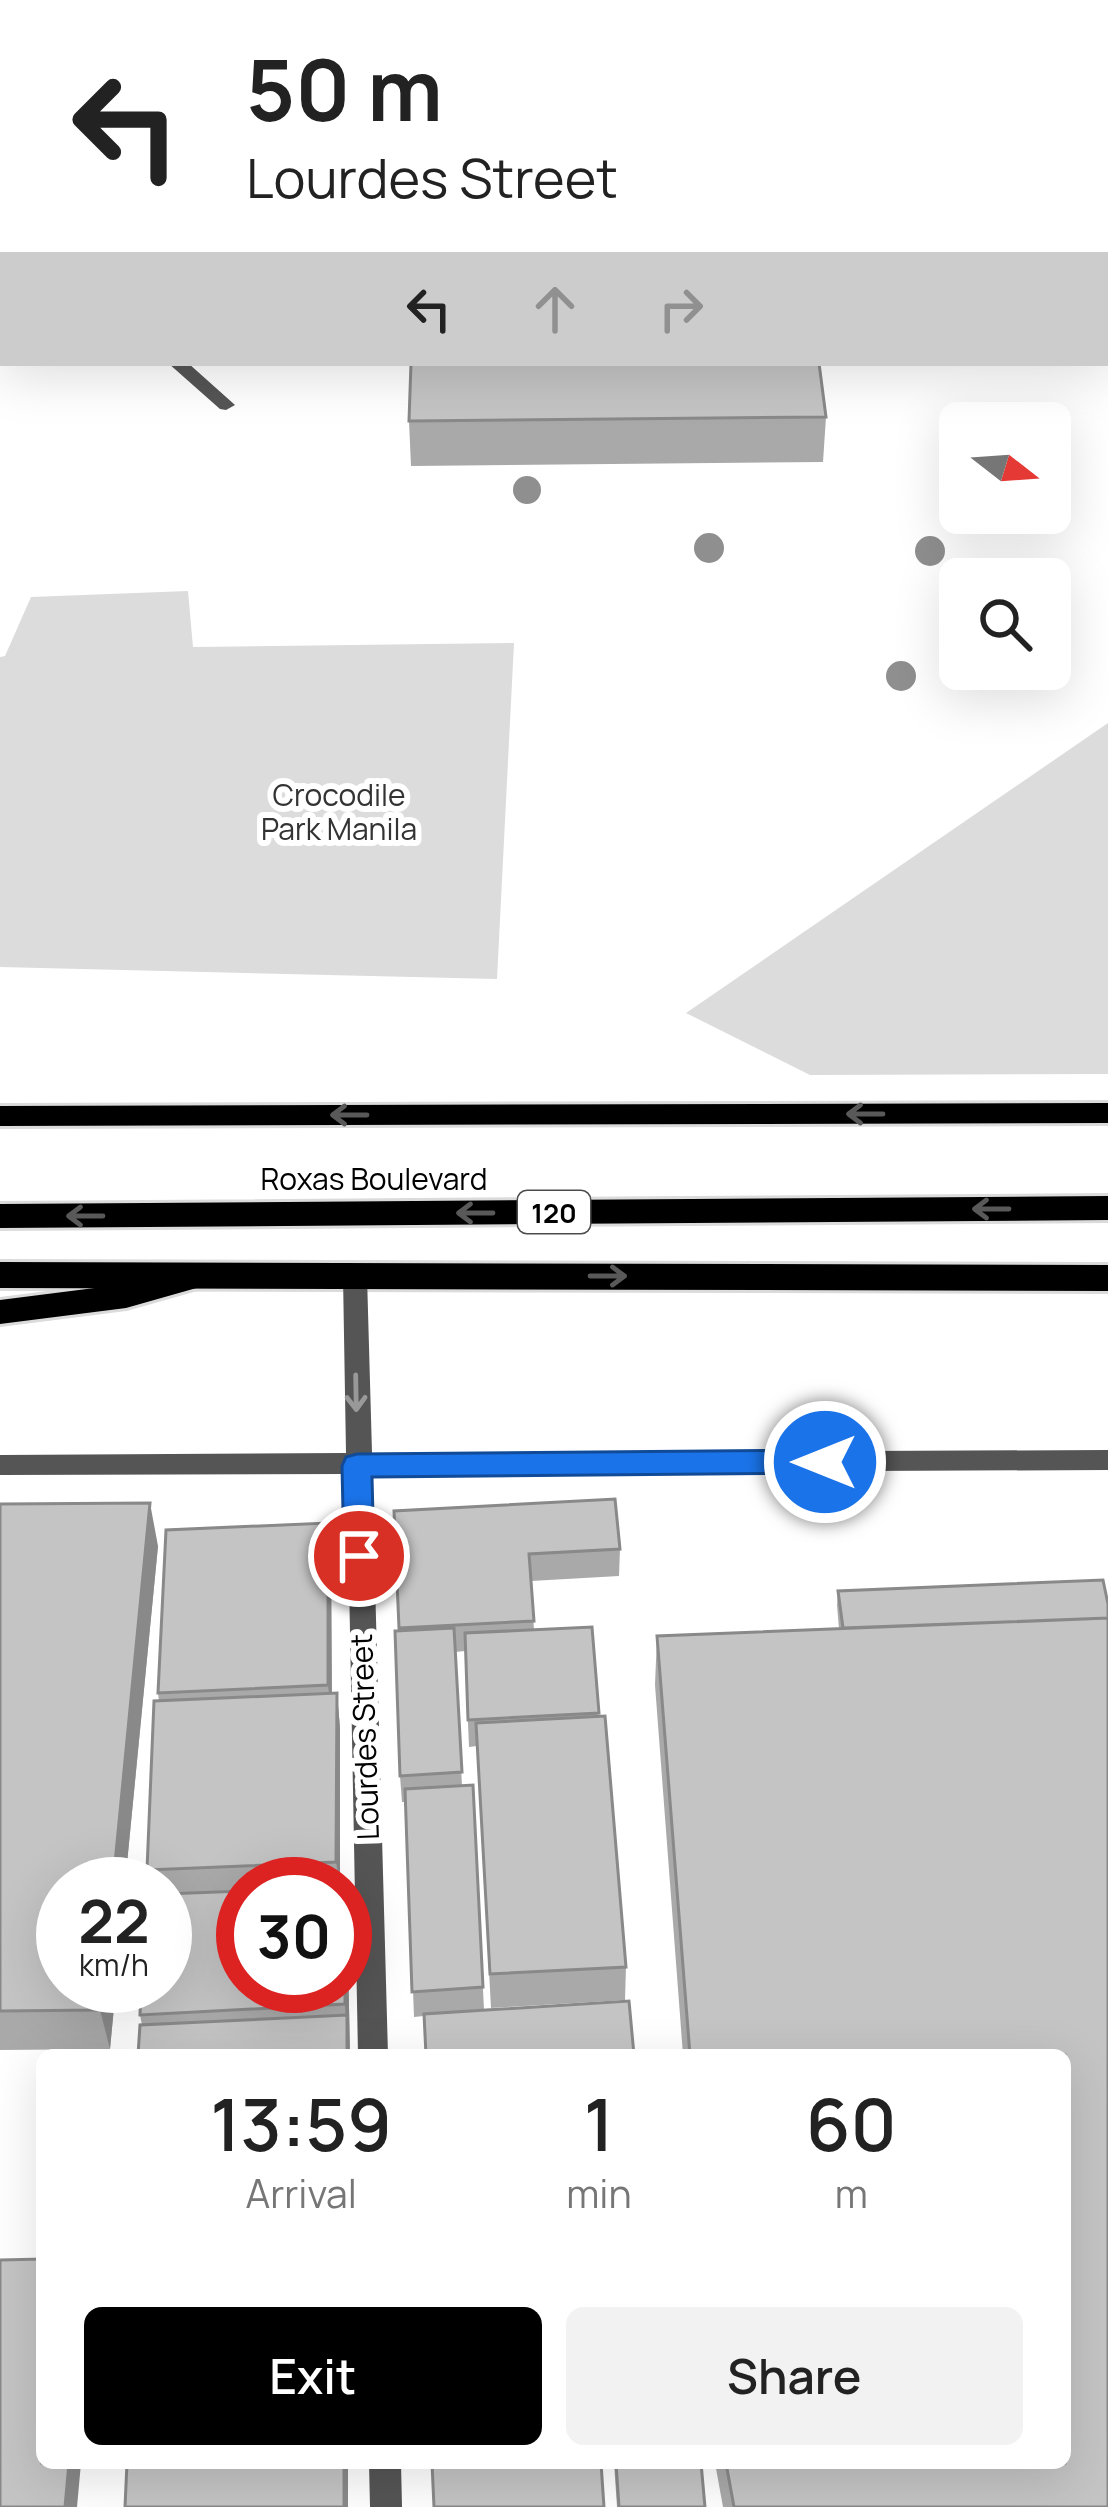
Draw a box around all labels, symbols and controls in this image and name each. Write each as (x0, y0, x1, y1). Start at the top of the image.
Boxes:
text: 50 m (246, 31, 443, 146)
icon: left (48, 48, 204, 204)
text: Lourdes Street (246, 140, 618, 214)
icon: left (396, 276, 462, 342)
icon: ahead (522, 276, 588, 342)
icon: right (648, 276, 714, 342)
north arrow (939, 402, 1071, 534)
map controls (939, 402, 1071, 690)
button: search (939, 558, 1071, 690)
park label: Crocodile Park Manila (261, 774, 417, 849)
one-way arrow (846, 1103, 885, 1125)
one-way arrow (330, 1104, 369, 1126)
street label: Roxas Boulevard (260, 1158, 488, 1199)
road number: 120 (518, 1191, 590, 1233)
one-way arrow (972, 1198, 1011, 1220)
one-way arrow (456, 1202, 495, 1224)
one-way arrow (66, 1205, 105, 1227)
one-way arrow (588, 1265, 627, 1288)
one-way arrow (345, 1373, 367, 1412)
position arrow (762, 1399, 888, 1525)
pin (308, 1505, 410, 1607)
icon: arrive (326, 1523, 392, 1589)
street label: Lourdes Street (340, 1633, 388, 1841)
speed limit sign: 30 (216, 1857, 372, 2013)
text: 22 (78, 1879, 150, 1961)
text: km/h (79, 1944, 149, 1985)
text: 13:59 (210, 2074, 392, 2173)
text: 1 (584, 2074, 614, 2173)
text: 60 (806, 2074, 897, 2173)
text: Arrival (245, 2166, 357, 2220)
text: min (566, 2166, 632, 2220)
text: m (835, 2166, 868, 2220)
button: Exit (84, 2307, 542, 2445)
button: Share (566, 2307, 1023, 2445)

